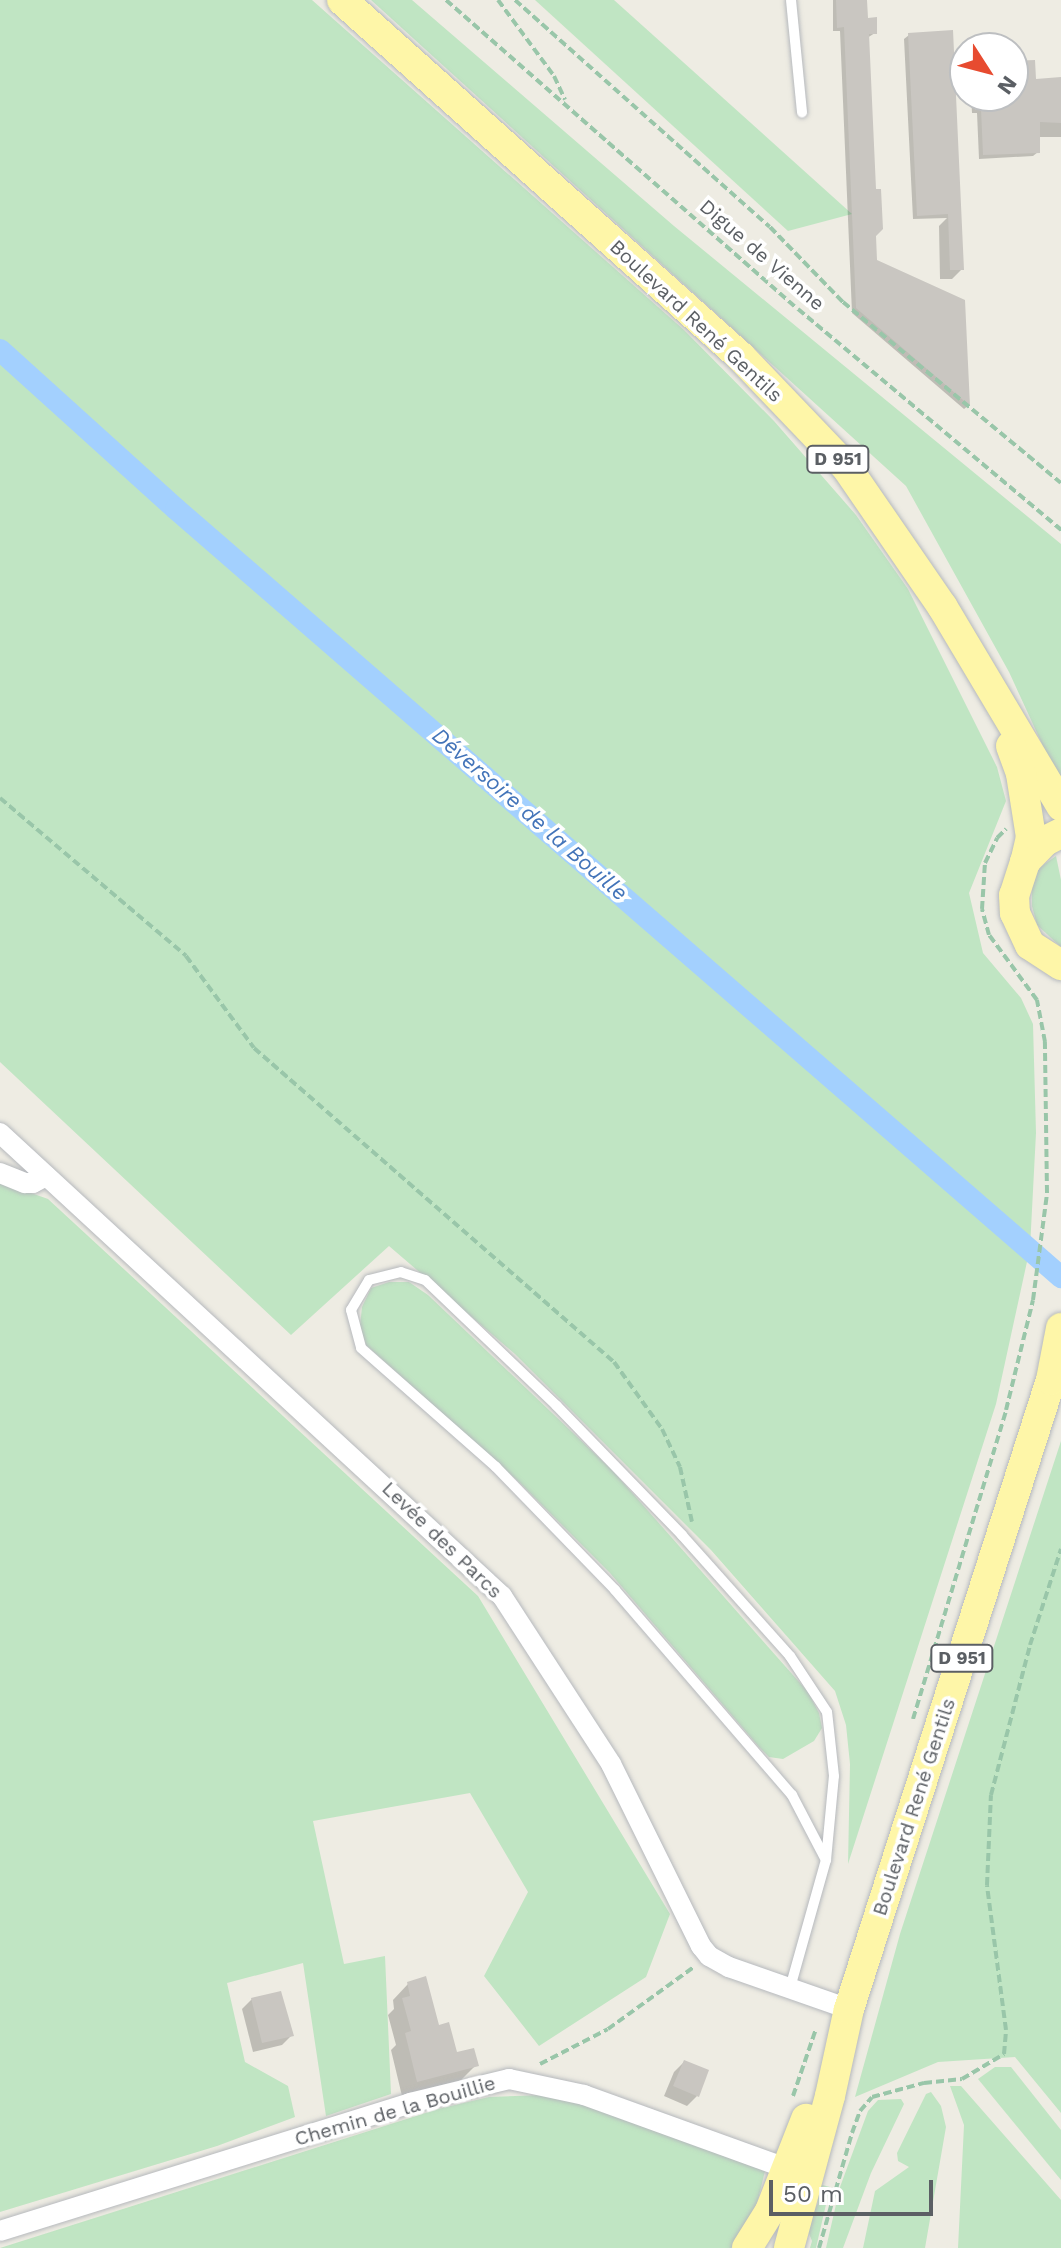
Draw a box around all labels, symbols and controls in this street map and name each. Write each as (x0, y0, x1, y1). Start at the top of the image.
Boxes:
north arrow (949, 32, 1029, 112)
text: N (992, 71, 1022, 99)
street label: Digue de Vienne (695, 194, 829, 316)
street label: Boulevard René Gentils (605, 235, 787, 407)
road number: D 951 (806, 445, 870, 473)
water label: Déversoire de la Bouille (427, 722, 633, 906)
street label: Levée des Parcs (377, 1477, 507, 1603)
road number: D 951 (930, 1644, 994, 1672)
street label: Boulevard René Gentils (867, 1695, 961, 1919)
street label: Chemin de la Bouillie (292, 2071, 498, 2151)
scale bar (773, 2164, 937, 2214)
text: 50 m (783, 2180, 843, 2208)

